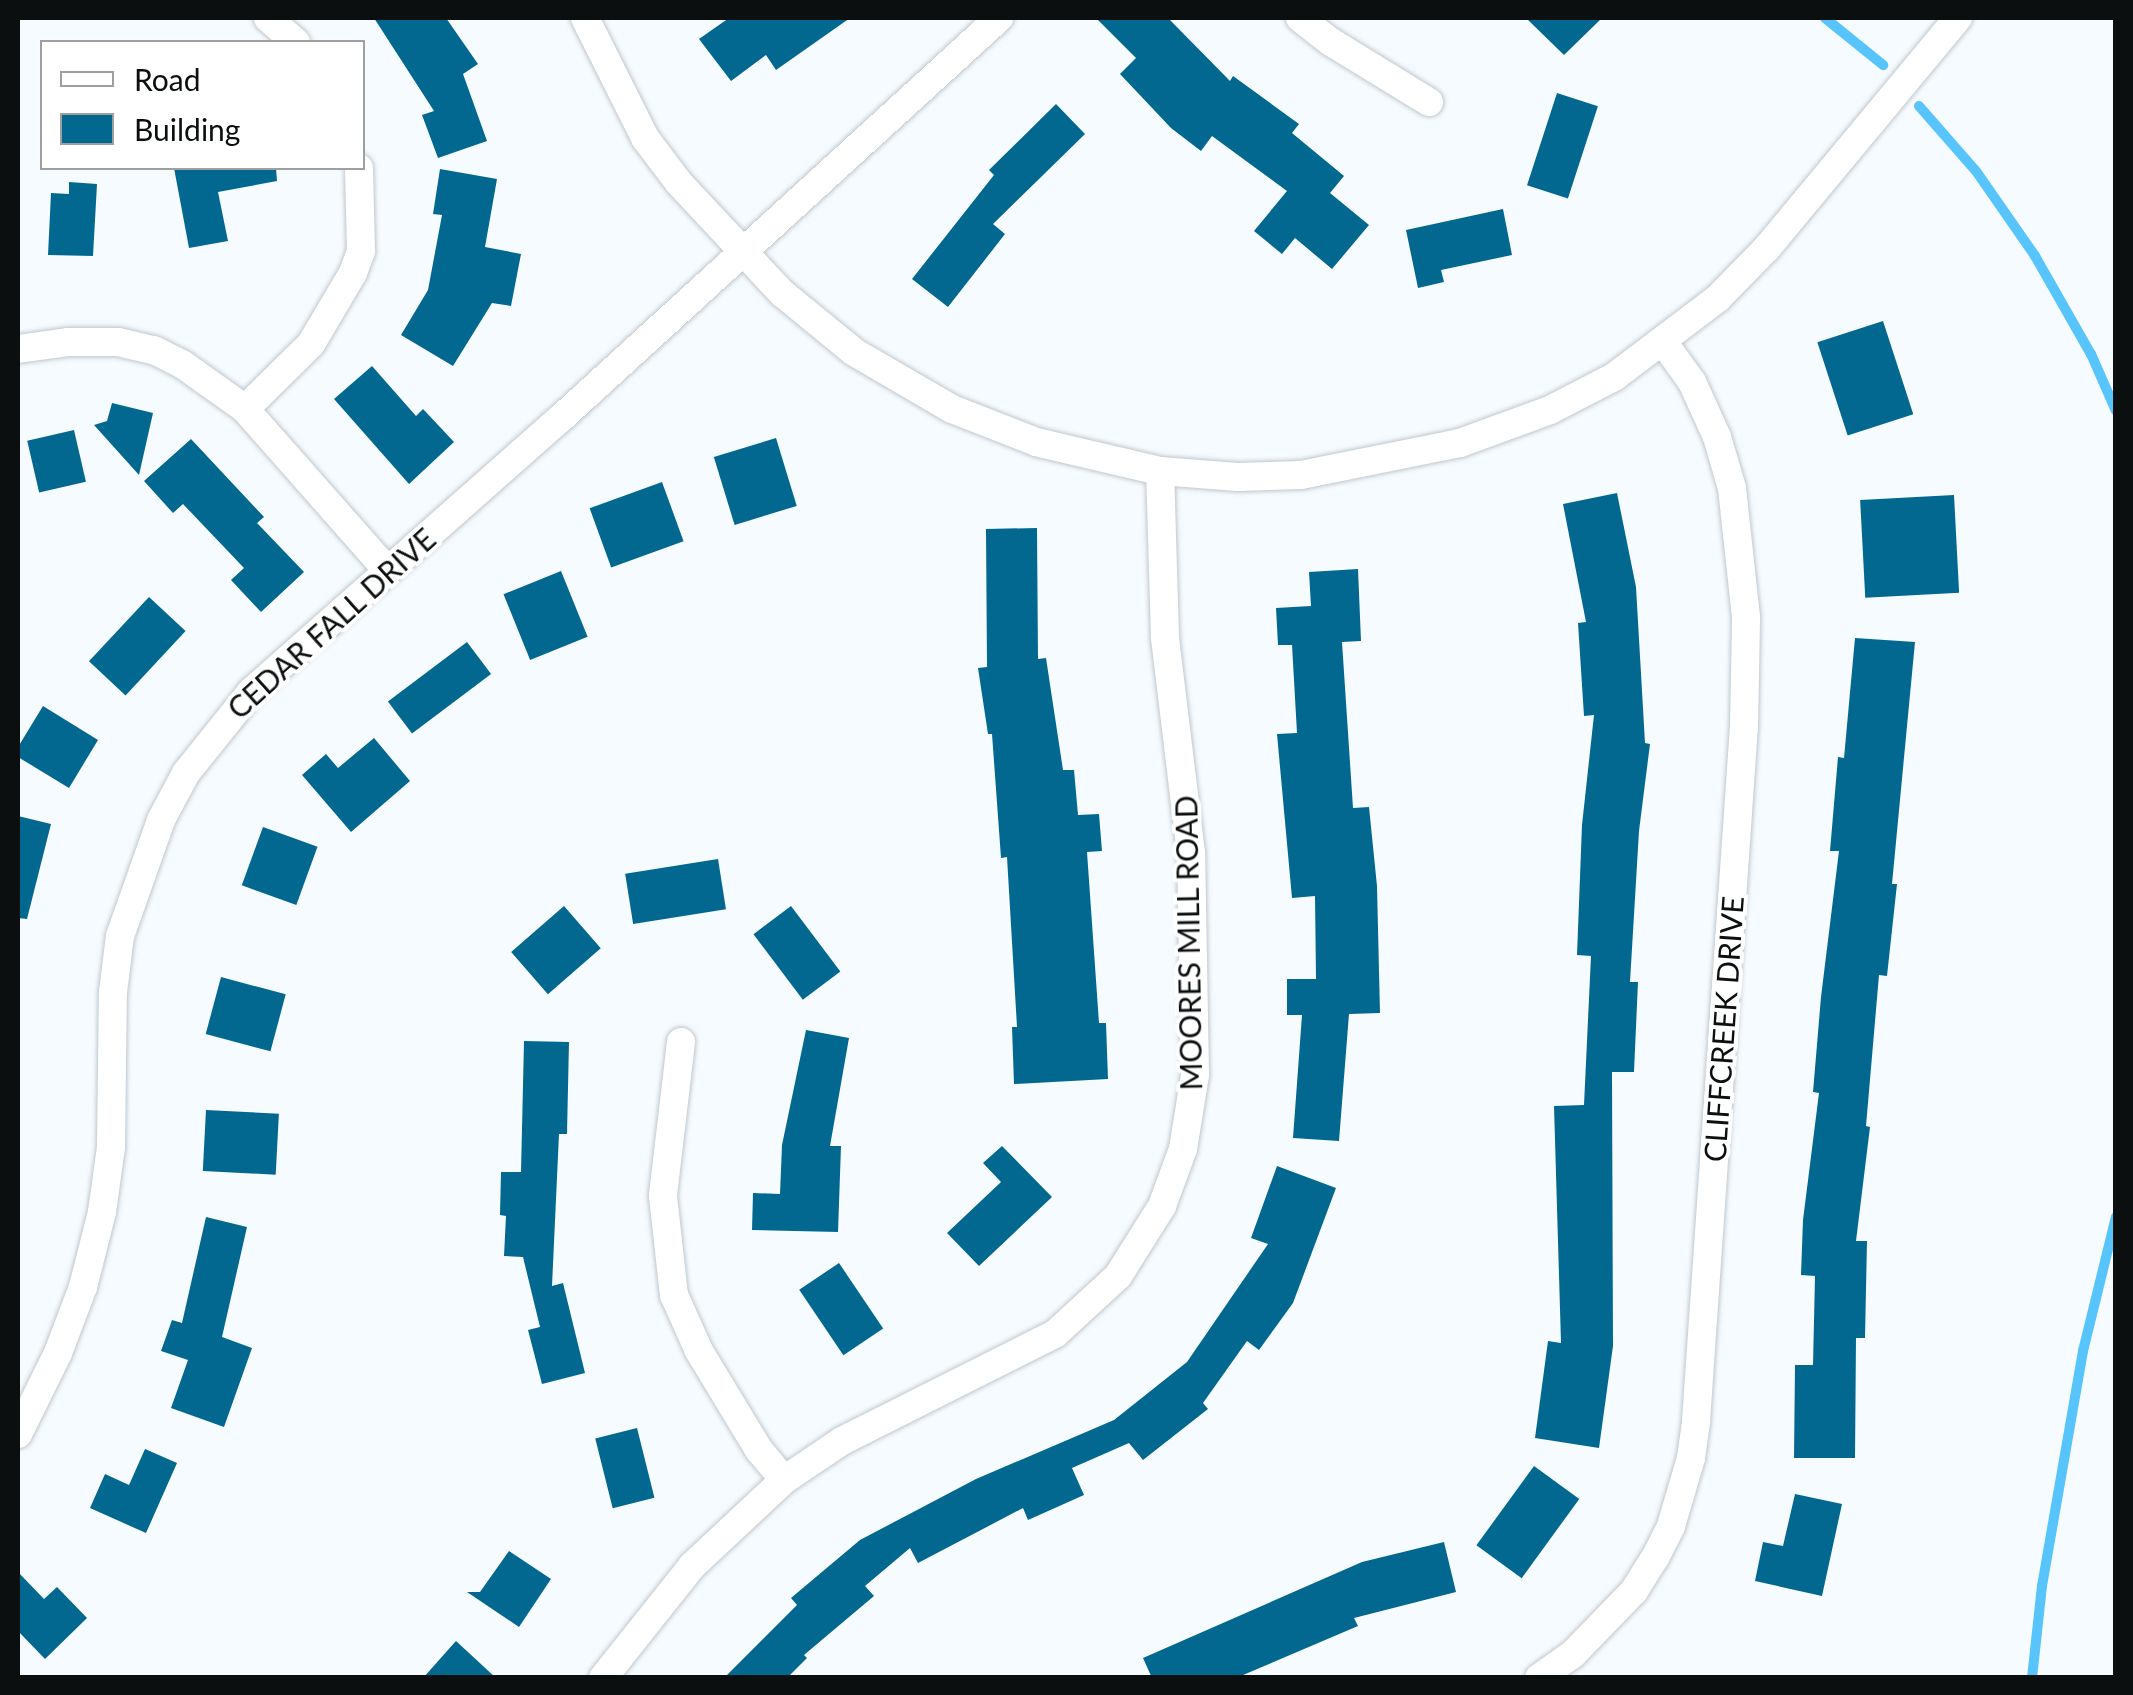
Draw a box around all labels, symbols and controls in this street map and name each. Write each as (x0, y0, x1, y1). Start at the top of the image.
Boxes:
legend (40, 40, 365, 170)
text: Road (134, 61, 201, 97)
text: Building (134, 111, 240, 147)
street label: CEDAR FALL DRIVE (219, 520, 443, 726)
street label: MOORES MILL ROAD (1167, 795, 1209, 1091)
street label: CLIFFCREEK DRIVE (1696, 895, 1750, 1163)

